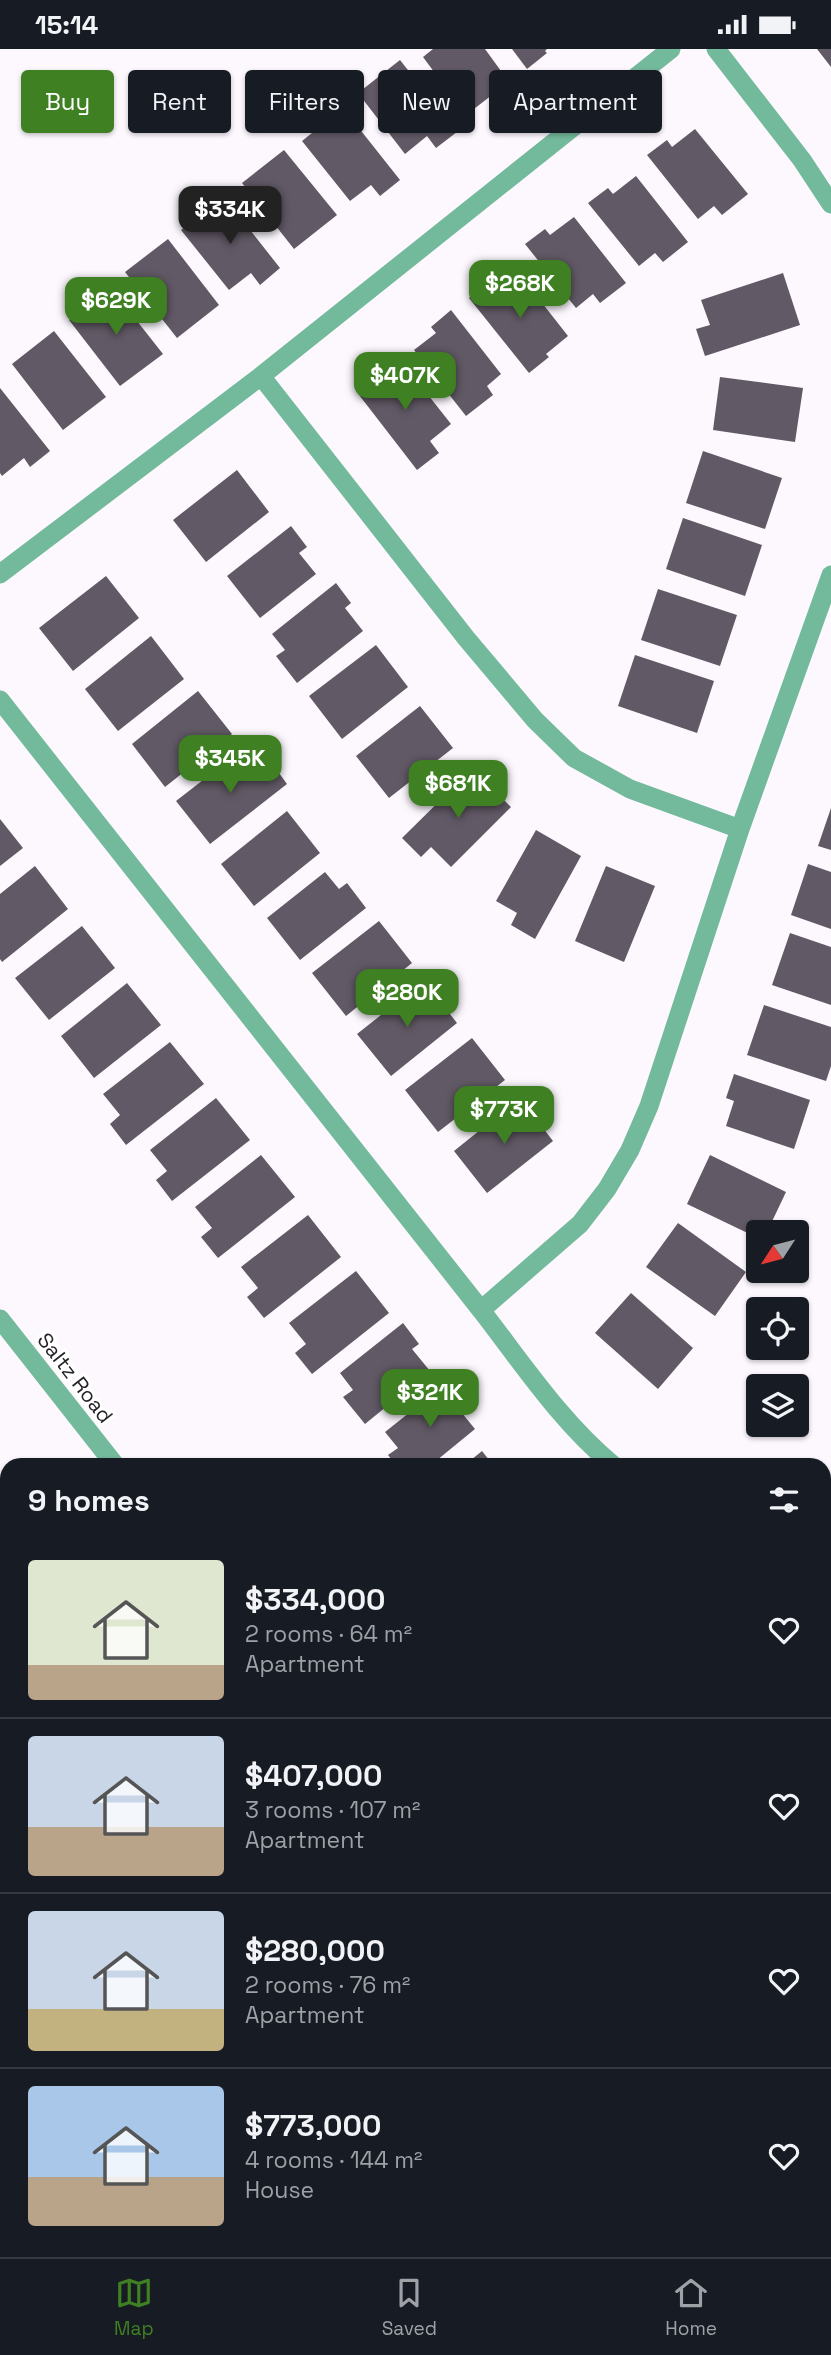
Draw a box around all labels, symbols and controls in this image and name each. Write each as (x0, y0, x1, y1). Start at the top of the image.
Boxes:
text: 15:14 (35, 8, 98, 42)
chip: Buy (21, 70, 114, 133)
chip: Rent (128, 70, 231, 133)
chip: Filters (245, 70, 364, 133)
chip: New (378, 70, 475, 133)
chip: Apartment (489, 70, 662, 133)
pin: $334K (181, 187, 279, 246)
text: $334K (195, 194, 265, 224)
pin: $268K (471, 261, 569, 320)
text: $268K (485, 268, 555, 298)
pin: $629K (67, 278, 165, 337)
text: $629K (81, 285, 151, 315)
pin: $407K (356, 353, 454, 412)
text: $407K (370, 360, 440, 390)
pin: $345K (181, 735, 279, 795)
text: $345K (195, 743, 265, 773)
pin: $681K (409, 761, 507, 820)
text: $681K (425, 768, 491, 798)
pin: $280K (358, 969, 456, 1029)
text: $280K (372, 977, 442, 1007)
pin: $773K (455, 1087, 553, 1146)
text: $773K (470, 1094, 538, 1124)
north arrow (746, 1220, 808, 1283)
map controls (746, 1220, 809, 1437)
button: locate (746, 1297, 809, 1360)
street label: Saltz Road (32, 1327, 119, 1428)
pin: $321K (381, 1369, 479, 1429)
button: layers (746, 1374, 809, 1437)
text: $321K (397, 1377, 463, 1407)
text: 9 homes (28, 1481, 150, 1520)
icon: filters (765, 1481, 803, 1519)
text: $334,000 (245, 1580, 386, 1619)
icon: home (84, 1588, 168, 1672)
icon: heart (765, 1611, 803, 1649)
text: 2 rooms · 64 m² (245, 1619, 412, 1649)
text: Apartment (245, 1649, 365, 1679)
text: $407,000 (245, 1756, 382, 1795)
icon: home (84, 1764, 168, 1848)
icon: heart (765, 1787, 803, 1825)
text: 3 rooms · 107 m² (245, 1795, 421, 1825)
text: Apartment (245, 1825, 365, 1855)
text: $280,000 (245, 1931, 385, 1970)
icon: home (84, 1939, 168, 2023)
icon: heart (765, 1962, 803, 2000)
text: 2 rooms · 76 m² (245, 1970, 410, 2000)
text: Apartment (245, 2000, 365, 2030)
text: $773,000 (245, 2106, 381, 2145)
icon: home (84, 2114, 168, 2198)
icon: heart (765, 2137, 803, 2175)
text: 4 rooms · 144 m² (245, 2145, 422, 2175)
text: House (245, 2175, 314, 2205)
tab: Map (114, 2274, 154, 2341)
tab: Saved (382, 2274, 437, 2341)
tab: Home (665, 2274, 717, 2341)

